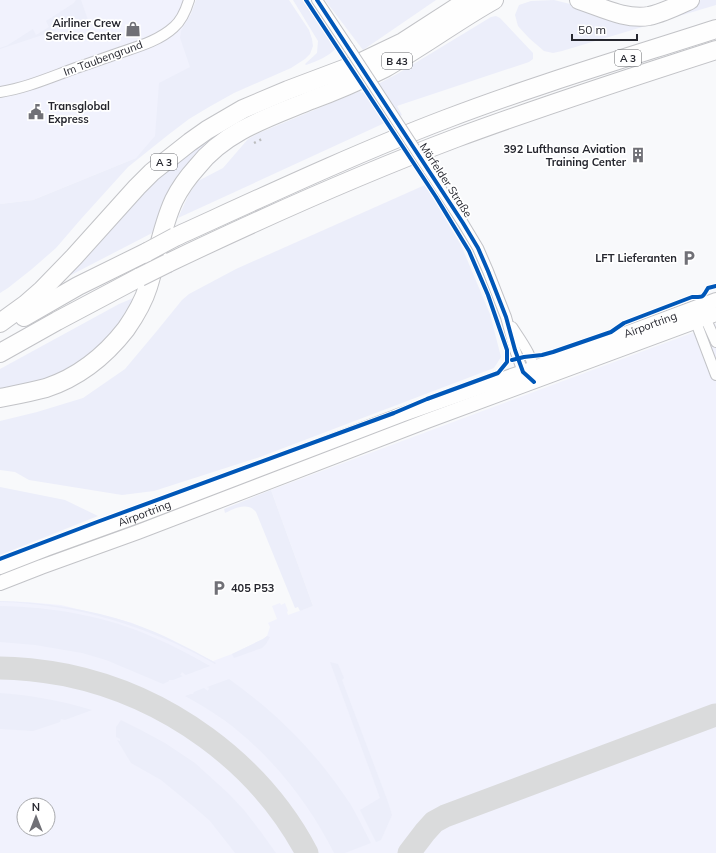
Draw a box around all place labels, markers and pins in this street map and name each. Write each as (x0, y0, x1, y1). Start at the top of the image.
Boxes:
place label: Airliner Crew Service Center (46, 16, 122, 43)
shop icon: Airliner Crew Service Center (124, 20, 142, 38)
place label: Transglobal Express (48, 99, 110, 126)
public building icon: Transglobal Express (27, 103, 45, 121)
place label: 392 Lufthansa Aviation Training Center (503, 142, 627, 169)
building icon: 392 Lufthansa Aviation Training Center (629, 146, 647, 164)
parking icon: LFT Lieferanten (680, 249, 698, 267)
place label: LFT Lieferanten (595, 251, 677, 265)
parking icon: 405 P53 (210, 579, 228, 597)
place label: 405 P53 (231, 581, 275, 595)

